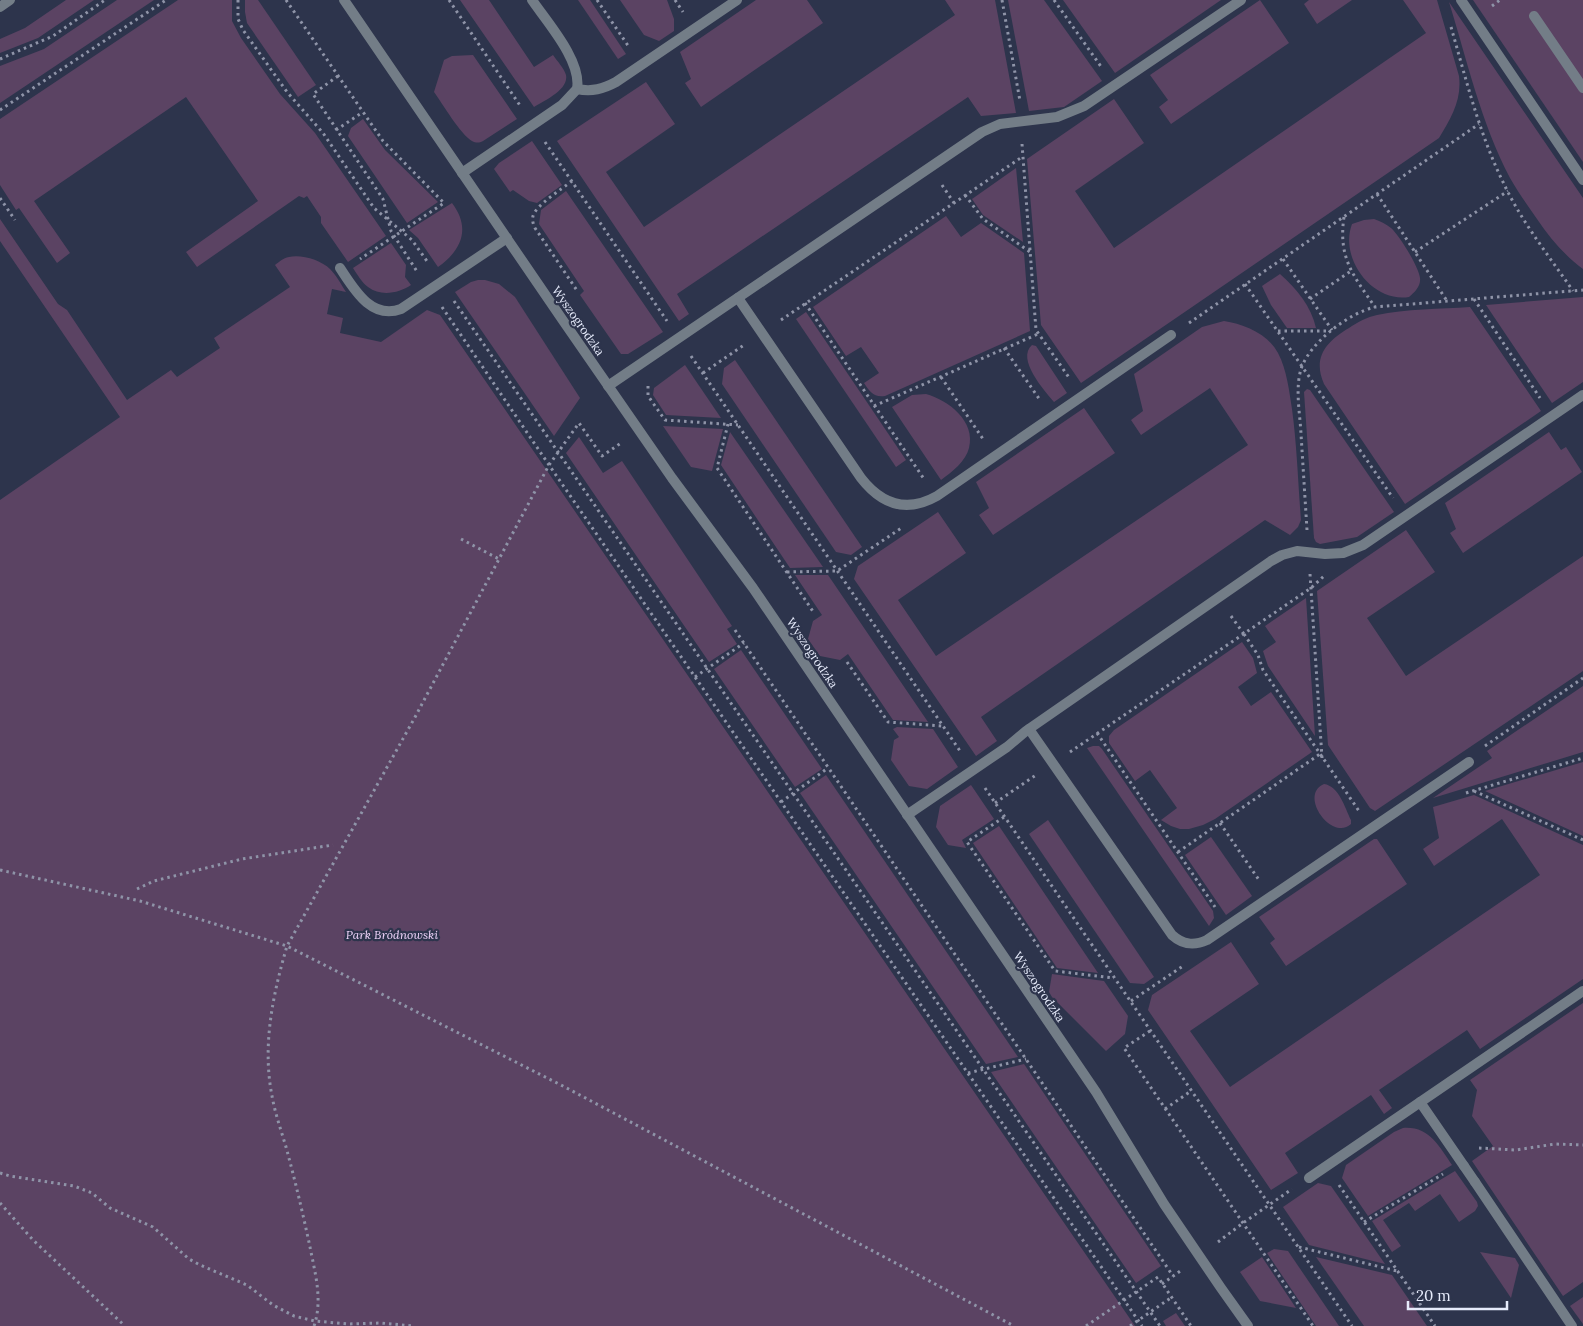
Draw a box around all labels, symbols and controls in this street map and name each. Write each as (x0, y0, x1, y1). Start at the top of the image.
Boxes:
street label: Wyszogrodzka (549, 283, 608, 358)
street label: Wyszogrodzka (783, 615, 841, 691)
park label: Park Bródnowski (346, 927, 438, 942)
street label: Wyszogrodzka (1010, 949, 1068, 1025)
scale bar (1408, 1278, 1507, 1310)
text: 20 m (1416, 1286, 1451, 1305)

